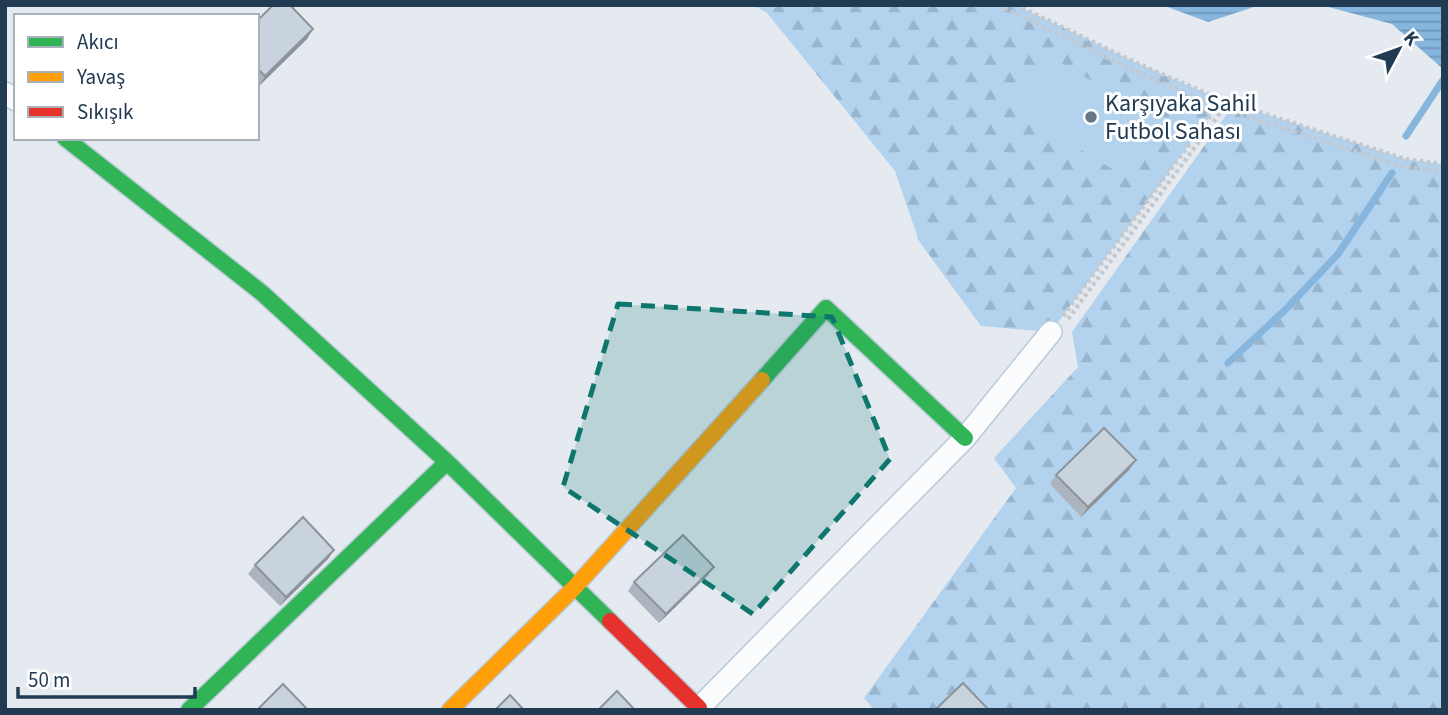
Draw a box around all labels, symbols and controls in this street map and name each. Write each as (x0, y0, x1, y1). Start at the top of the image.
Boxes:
legend (14, 14, 259, 140)
north arrow (1364, 14, 1434, 84)
text: K (1397, 26, 1425, 52)
text: Akıcı (77, 27, 119, 57)
text: Yavaş (76, 62, 125, 92)
place label: Karşıyaka Sahil Futbol Sahası (1105, 86, 1257, 149)
text: Sıkışık (77, 97, 134, 127)
marker: Karşıyaka Sahil Futbol Sahası (1083, 109, 1099, 125)
scale bar (18, 656, 194, 700)
text: 50 m (28, 665, 70, 695)

